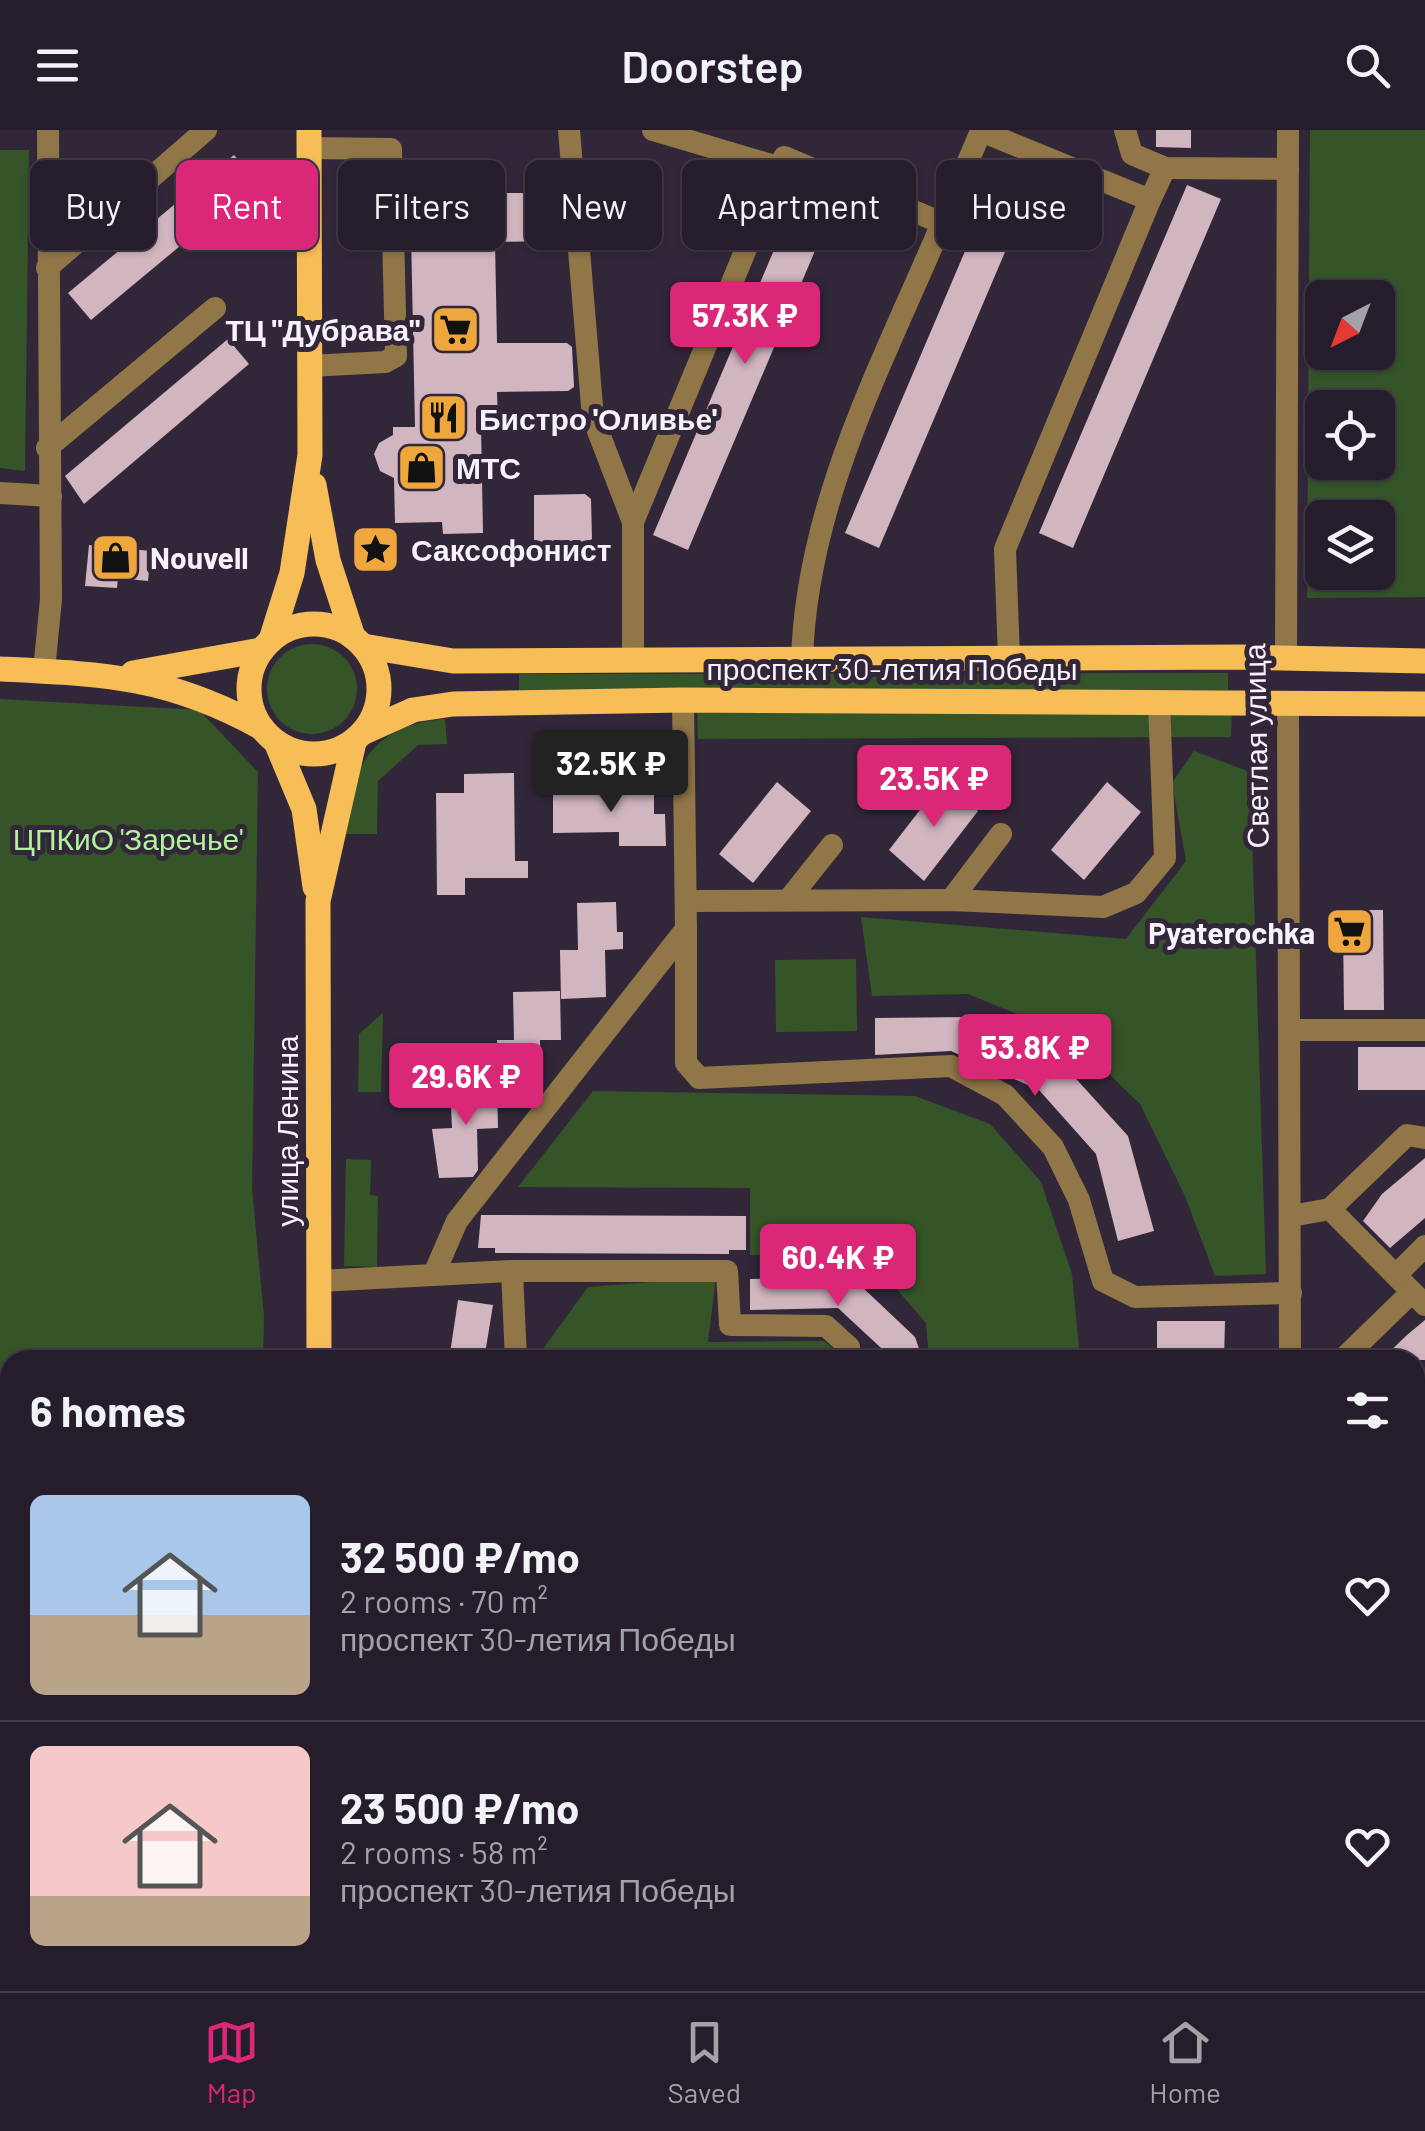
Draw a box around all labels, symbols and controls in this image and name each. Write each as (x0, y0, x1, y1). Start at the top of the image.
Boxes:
icon: menu (30, 38, 85, 93)
text: Doorstep (621, 38, 804, 92)
icon: search (1340, 38, 1395, 93)
chip: Buy (30, 160, 156, 250)
chip: Rent (176, 160, 318, 250)
chip: Filters (338, 160, 505, 250)
chip: New (525, 160, 662, 250)
chip: Apartment (682, 160, 916, 250)
chip: House (936, 160, 1102, 250)
north arrow (1305, 280, 1395, 370)
map controls (1305, 280, 1395, 590)
pin: 57.3K ₽ (653, 282, 837, 367)
text: 57.3K ₽ (692, 295, 798, 333)
supermarket icon: ТЦ "Дубрава" (429, 303, 481, 355)
place label: ТЦ "Дубрава" (226, 311, 420, 347)
button: locate (1305, 390, 1395, 480)
restaurant icon: Бистро 'Оливье' (418, 392, 470, 444)
place label: Бистро 'Оливье' (479, 400, 717, 436)
shop icon: МТС (395, 441, 447, 493)
place label: МТС (456, 449, 521, 485)
button: layers (1305, 500, 1395, 590)
place icon: Саксофонист (350, 523, 402, 575)
shop icon: Nouvell (89, 531, 141, 583)
place label: Саксофонист (411, 531, 611, 567)
place label: Nouvell (150, 539, 249, 575)
street label: Светлая улица (1235, 643, 1275, 849)
street label: проспект 30-летия Победы (706, 650, 1078, 686)
pin: 32.5K ₽ (519, 730, 703, 815)
text: 32.5K ₽ (556, 743, 666, 781)
pin: 23.5K ₽ (842, 745, 1026, 830)
text: 23.5K ₽ (879, 758, 989, 796)
park label: ЦПКиО 'Заречье' (13, 820, 243, 856)
supermarket icon: Pyaterochka (1324, 906, 1376, 958)
place label: Pyaterochka (1148, 914, 1315, 950)
pin: 53.8K ₽ (943, 1014, 1127, 1099)
text: 53.8K ₽ (980, 1027, 1090, 1065)
street label: улица Ленина (268, 1035, 304, 1227)
pin: 29.6K ₽ (374, 1043, 558, 1128)
text: 29.6K ₽ (411, 1056, 521, 1094)
pin: 60.4K ₽ (746, 1224, 930, 1309)
text: 60.4K ₽ (782, 1237, 894, 1275)
icon: filters (1340, 1383, 1395, 1438)
text: 6 homes (30, 1385, 186, 1435)
text: 32 500 ₽/mo (340, 1531, 580, 1581)
icon: home (110, 1535, 230, 1655)
icon: heart (1340, 1568, 1395, 1623)
text: 2 rooms · 70 m² (340, 1581, 548, 1619)
text: проспект 30-летия Победы (340, 1619, 736, 1657)
text: 23 500 ₽/mo (340, 1782, 579, 1832)
icon: home (110, 1786, 230, 1906)
icon: heart (1340, 1819, 1395, 1874)
text: 2 rooms · 58 m² (340, 1832, 548, 1870)
text: проспект 30-летия Победы (340, 1870, 736, 1908)
tab: Map (204, 2015, 259, 2109)
tab: Saved (668, 2015, 741, 2109)
tab: Home (1149, 2015, 1221, 2109)

